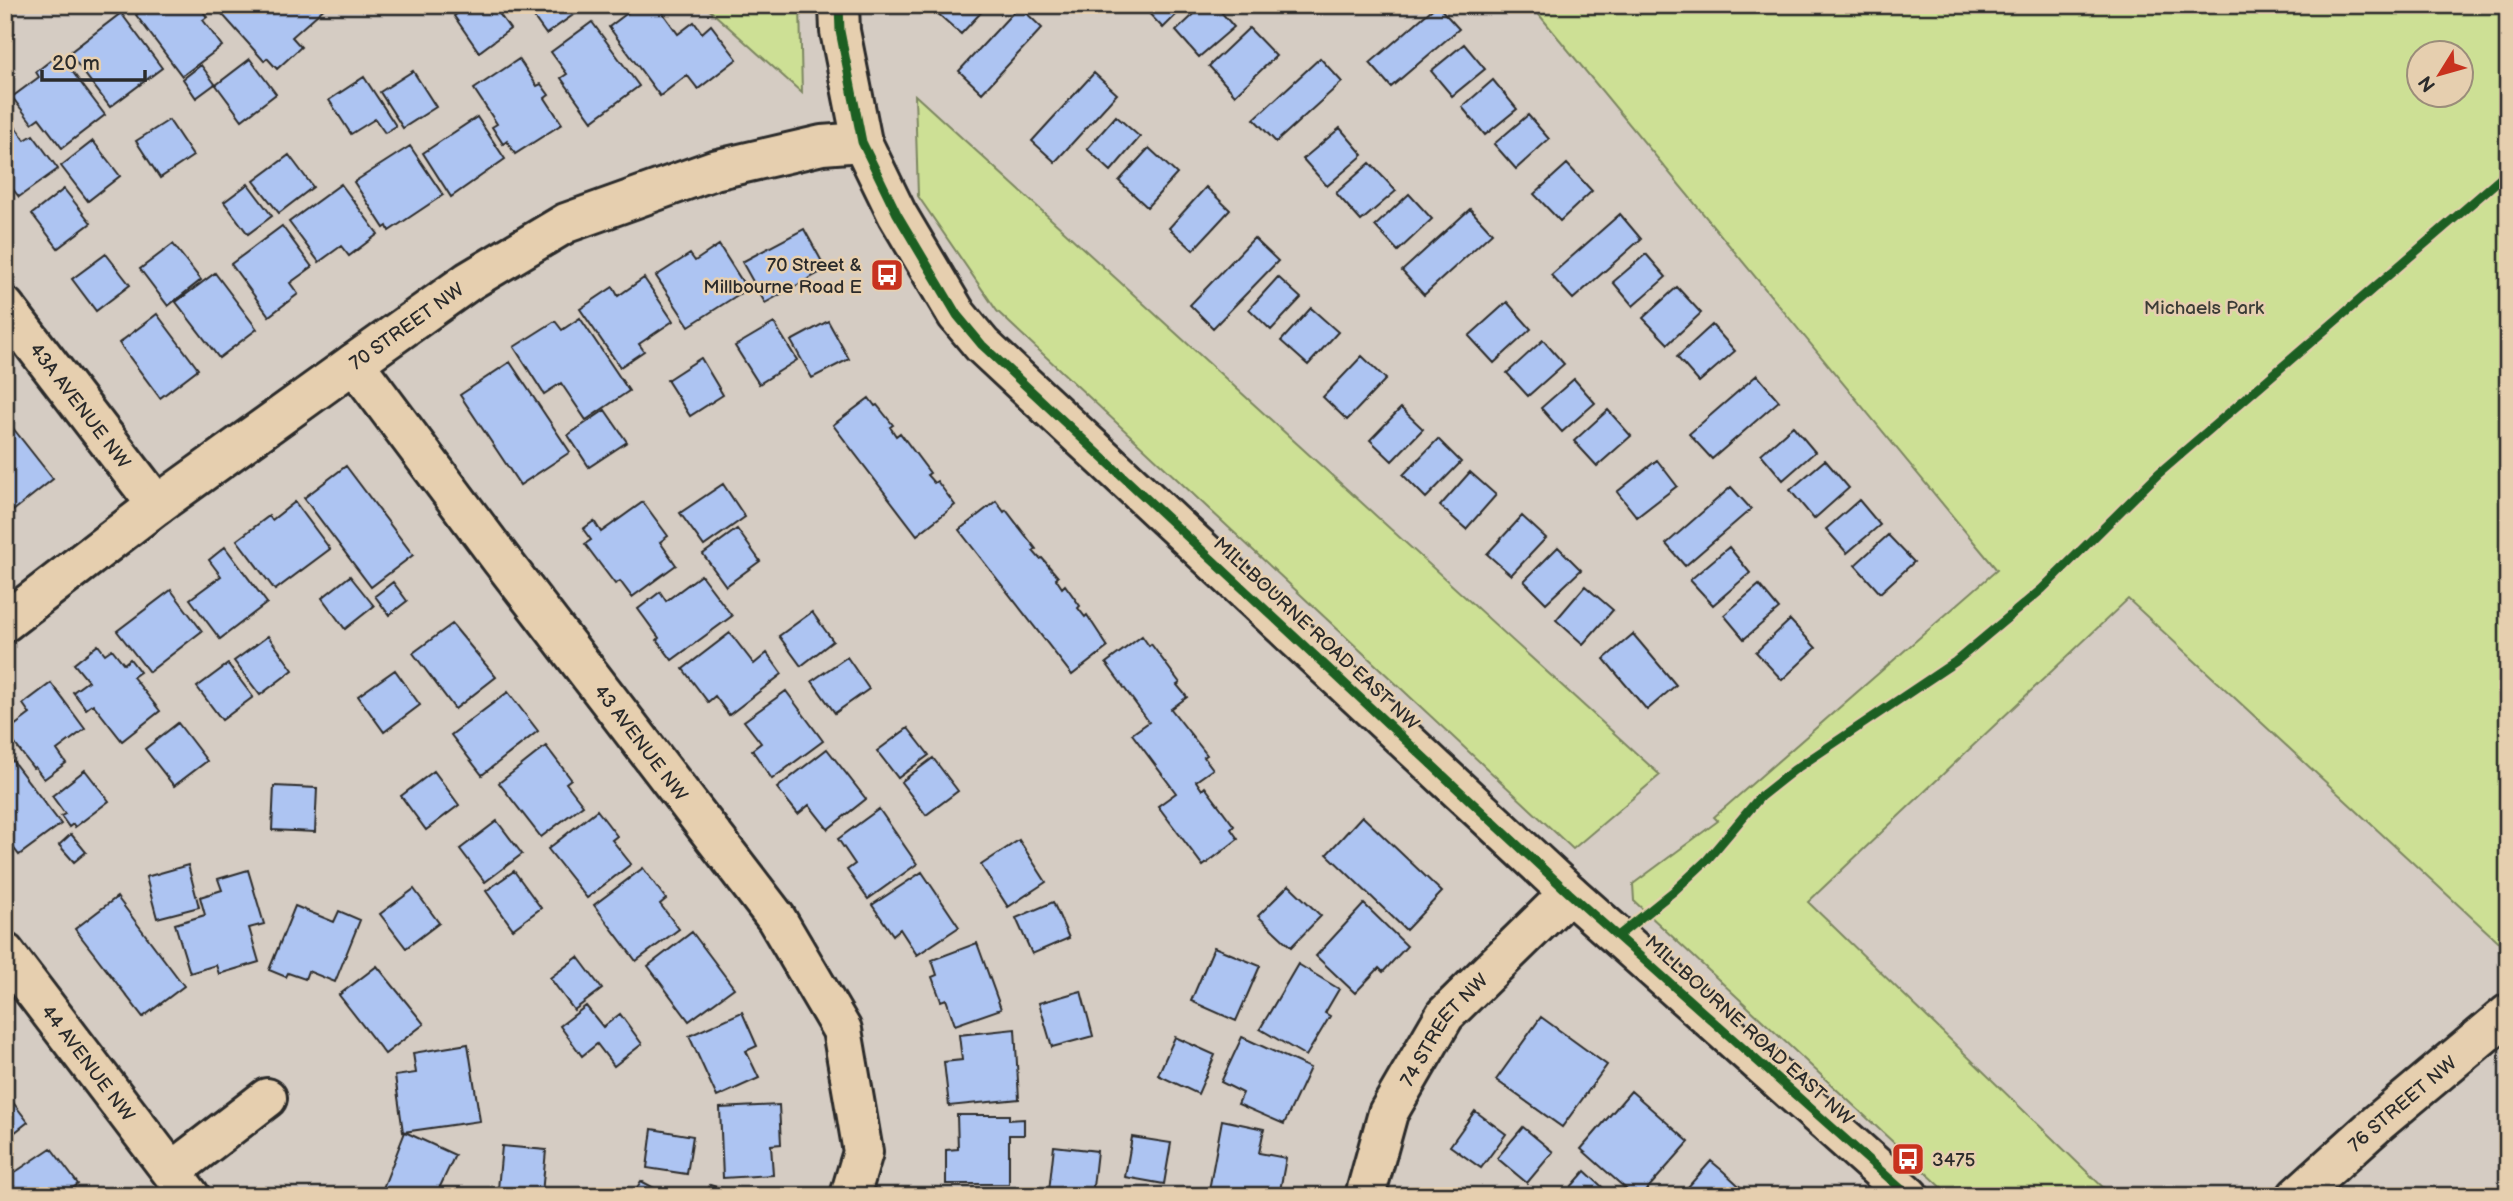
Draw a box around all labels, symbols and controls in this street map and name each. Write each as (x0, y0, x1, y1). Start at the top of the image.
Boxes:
scale bar (42, 38, 145, 82)
north arrow (2404, 38, 2474, 108)
text: 20 m (52, 51, 100, 76)
text: N (2414, 71, 2441, 96)
place label: 70 Street & Millbourne Road E (703, 254, 862, 299)
bus stop icon: 70 Street & Millbourne Road E (868, 256, 906, 294)
street label: 70 STREET NW (346, 278, 469, 375)
park label: Michaels Park (2144, 297, 2265, 320)
street label: 43A AVENUE NW (24, 339, 135, 474)
street label: MILLBOURNE ROAD EAST NW (1208, 533, 1424, 735)
street label: 43 AVENUE NW (588, 681, 692, 806)
street label: MILLBOURNE ROAD EAST NW (1640, 931, 1858, 1131)
street label: 74 STREET NW (1396, 969, 1493, 1091)
street label: 44 AVENUE NW (36, 1001, 139, 1126)
street label: 76 STREET NW (2344, 1052, 2462, 1157)
bus stop icon: 3475 (1889, 1140, 1927, 1178)
place label: 3475 (1932, 1149, 1976, 1172)

